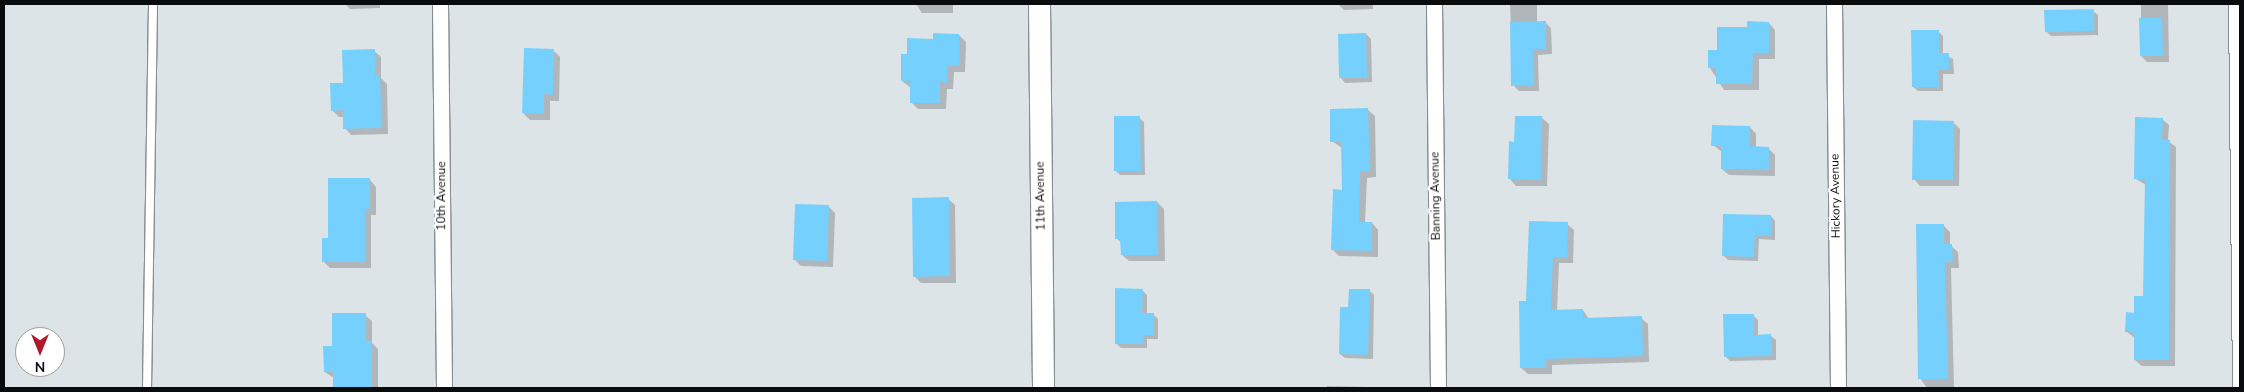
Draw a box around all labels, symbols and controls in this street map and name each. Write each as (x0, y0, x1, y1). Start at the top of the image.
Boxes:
street label: Banning Avenue (1428, 152, 1444, 240)
street label: Hickory Avenue (1828, 154, 1844, 238)
street label: 10th Avenue (435, 161, 449, 231)
street label: 11th Avenue (1033, 161, 1049, 231)
north arrow (15, 327, 65, 377)
text: N (35, 357, 45, 376)

